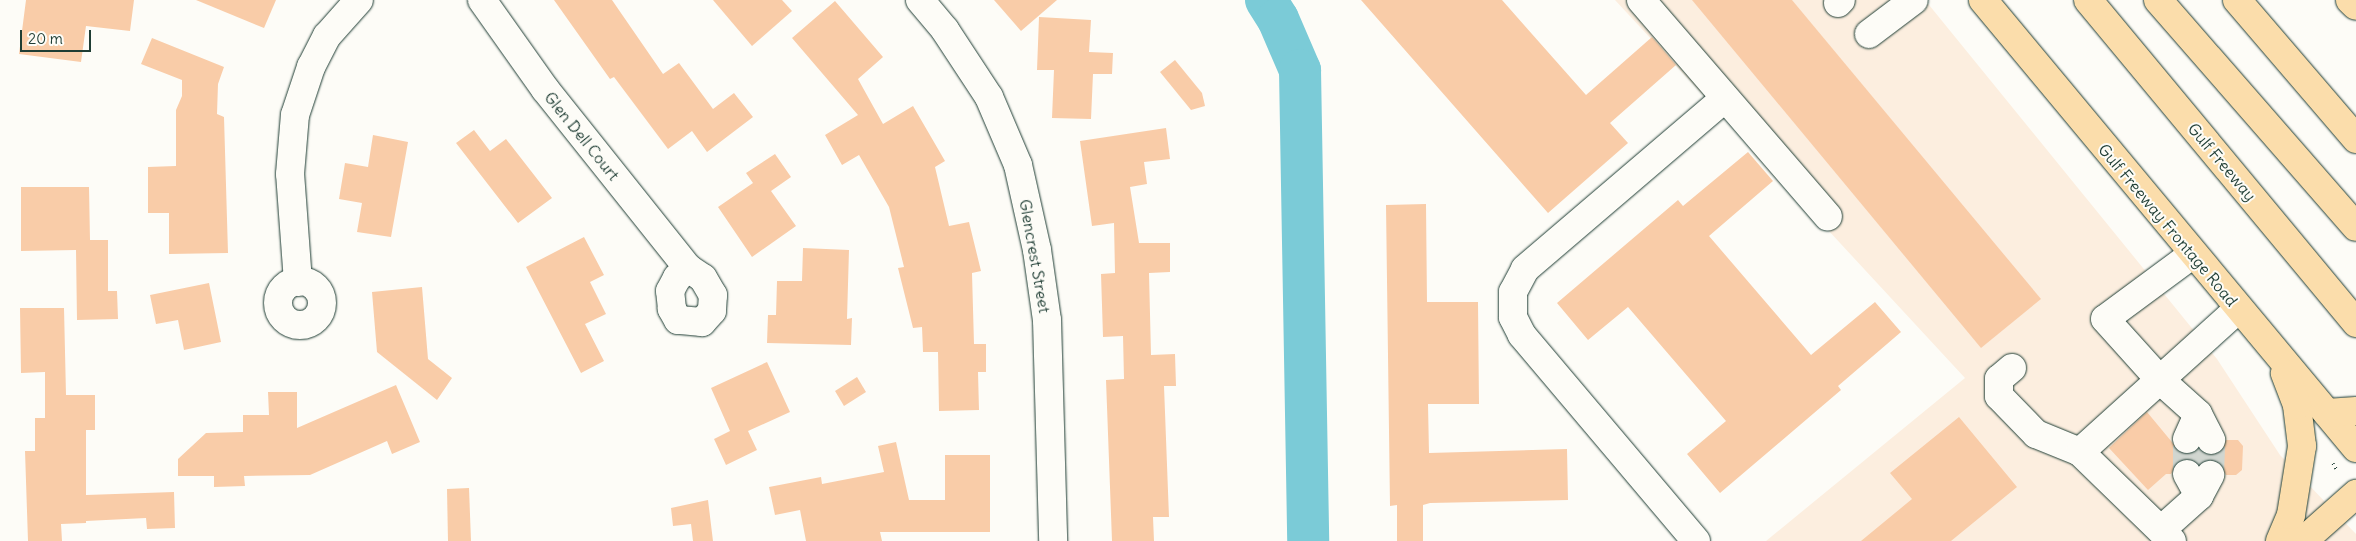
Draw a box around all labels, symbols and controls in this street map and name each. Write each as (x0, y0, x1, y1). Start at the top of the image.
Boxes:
scale bar (22, 20, 94, 52)
text: 20 m (28, 29, 63, 48)
street label: Glen Dell Court (540, 88, 624, 184)
street label: Gulf Freeway (2184, 119, 2260, 205)
street label: Gulf Freeway Frontage Road (2094, 140, 2242, 310)
street label: Glencrest Street (1016, 198, 1054, 314)

